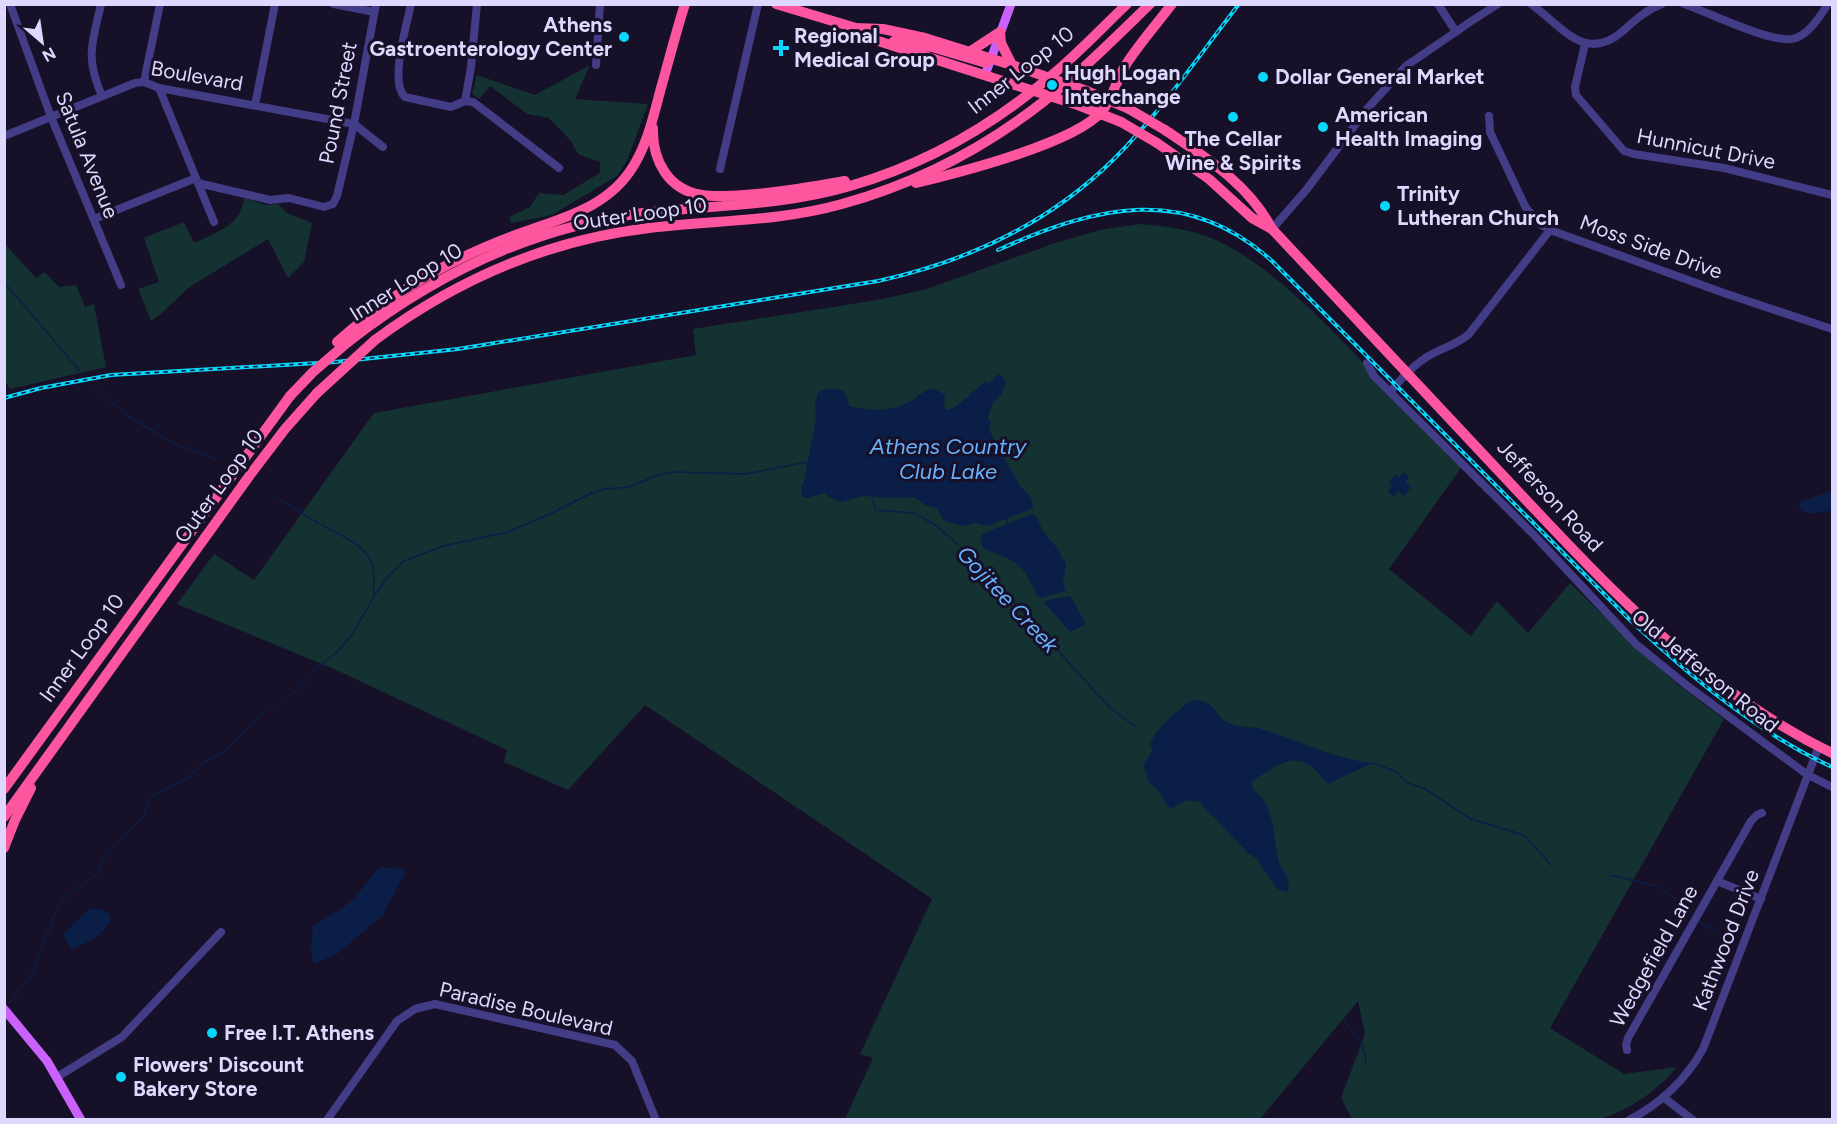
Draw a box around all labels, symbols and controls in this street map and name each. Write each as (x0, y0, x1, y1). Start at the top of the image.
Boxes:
north arrow (12, 12, 72, 72)
place label: Athens Gastroenterology Center (369, 12, 612, 61)
street label: Inner Loop 10 (963, 20, 1079, 119)
place label: Regional Medical Group (794, 23, 935, 72)
marker: Athens Gastroenterology Center (617, 30, 631, 44)
marker: Regional Medical Group (772, 39, 790, 57)
street label: Pound Street (313, 40, 362, 166)
text: N (39, 43, 59, 66)
street label: Boulevard (149, 55, 245, 96)
place label: Hugh Logan Interchange (1064, 60, 1181, 109)
place label: Dollar General Market (1275, 64, 1484, 89)
marker: Dollar General Market (1256, 70, 1270, 84)
marker: Hugh Logan Interchange (1045, 78, 1059, 92)
street label: Satula Avenue (51, 88, 124, 222)
place label: American Health Imaging (1335, 102, 1482, 151)
marker: The Cellar Wine & Spirits (1226, 110, 1240, 124)
marker: American Health Imaging (1316, 120, 1330, 134)
street label: Hunnicut Drive (1635, 123, 1777, 174)
place label: The Cellar Wine & Spirits (1165, 126, 1301, 175)
place label: Trinity Lutheran Church (1397, 181, 1559, 230)
street label: Outer Loop 10 (572, 192, 708, 235)
marker: Trinity Lutheran Church (1378, 199, 1392, 213)
street label: Moss Side Drive (1576, 209, 1726, 284)
street label: Inner Loop 10 (345, 237, 467, 326)
street label: Outer Loop 10 (169, 424, 268, 548)
water label: Athens Country Club Lake (869, 433, 1028, 485)
street label: Jefferson Road (1492, 435, 1608, 557)
water label: Gojitee Creek (951, 540, 1065, 659)
street label: Inner Loop 10 (34, 589, 129, 707)
street label: Old Jefferson Road (1627, 604, 1784, 738)
street label: Kathwood Drive (1687, 866, 1764, 1014)
street label: Wedgefield Lane (1604, 881, 1703, 1031)
street label: Paradise Boulevard (437, 976, 615, 1041)
place label: Free I.T. Athens (224, 1020, 374, 1045)
marker: Free I.T. Athens (205, 1026, 219, 1040)
place label: Flowers' Discount Bakery Store (133, 1052, 304, 1101)
marker: Flowers' Discount Bakery Store (114, 1070, 128, 1084)

